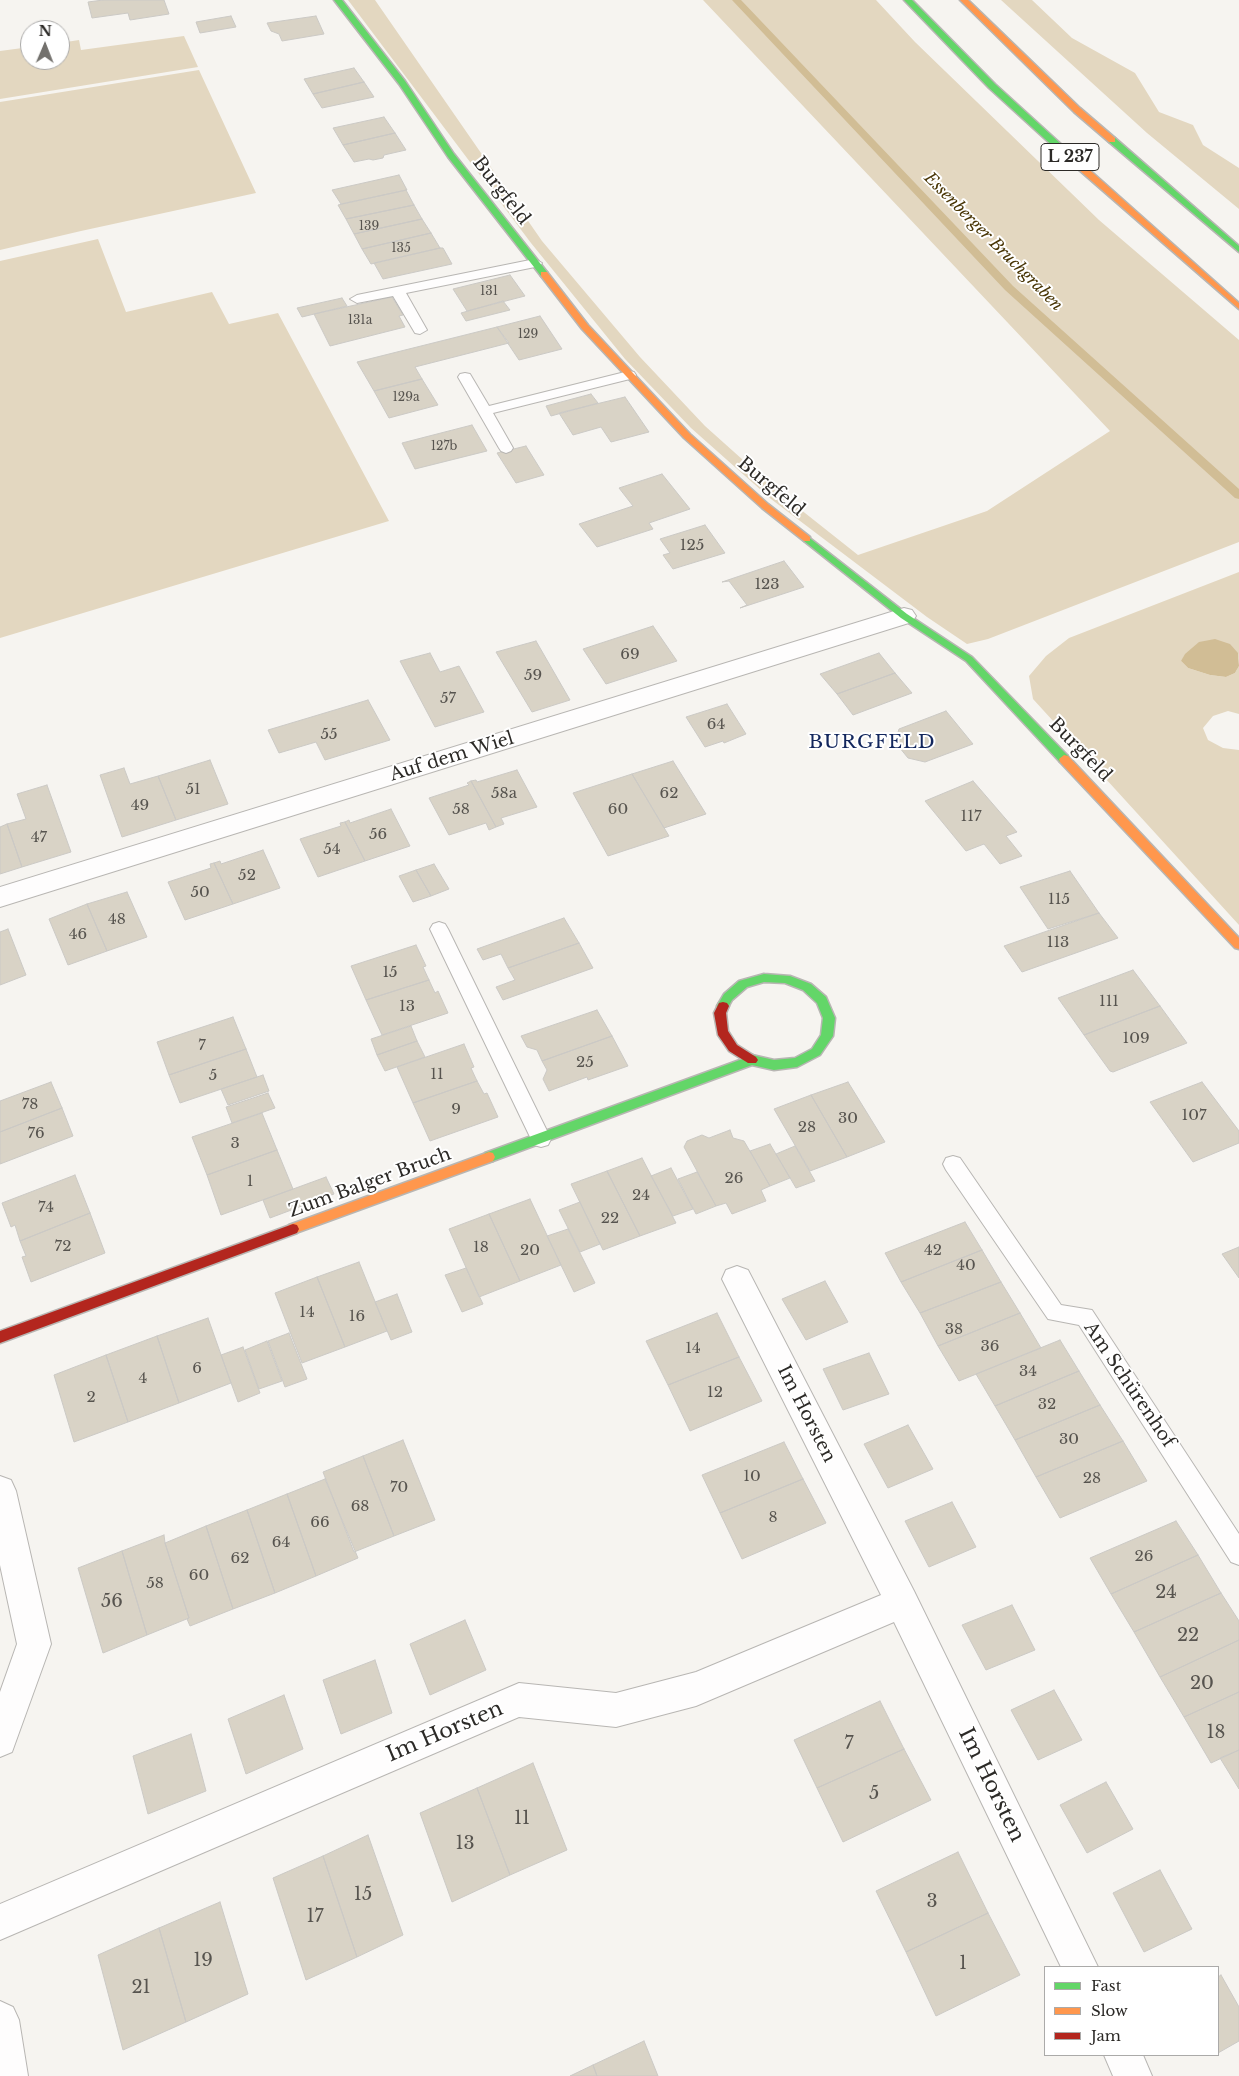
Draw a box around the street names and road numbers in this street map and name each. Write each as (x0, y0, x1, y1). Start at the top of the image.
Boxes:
road number: L 237 (1041, 144, 1099, 170)
street label: Burgfeld (468, 153, 534, 229)
street label: Burgfeld (733, 453, 809, 521)
street label: Burgfeld (1044, 713, 1116, 787)
street label: Auf dem Wiel (387, 728, 517, 786)
street label: Zum Balger Bruch (286, 1144, 454, 1222)
street label: Am Schürenhof (1079, 1318, 1179, 1452)
street label: Im Horsten (772, 1362, 840, 1466)
street label: Im Horsten (383, 1696, 507, 1768)
street label: Im Horsten (953, 1724, 1029, 1846)

